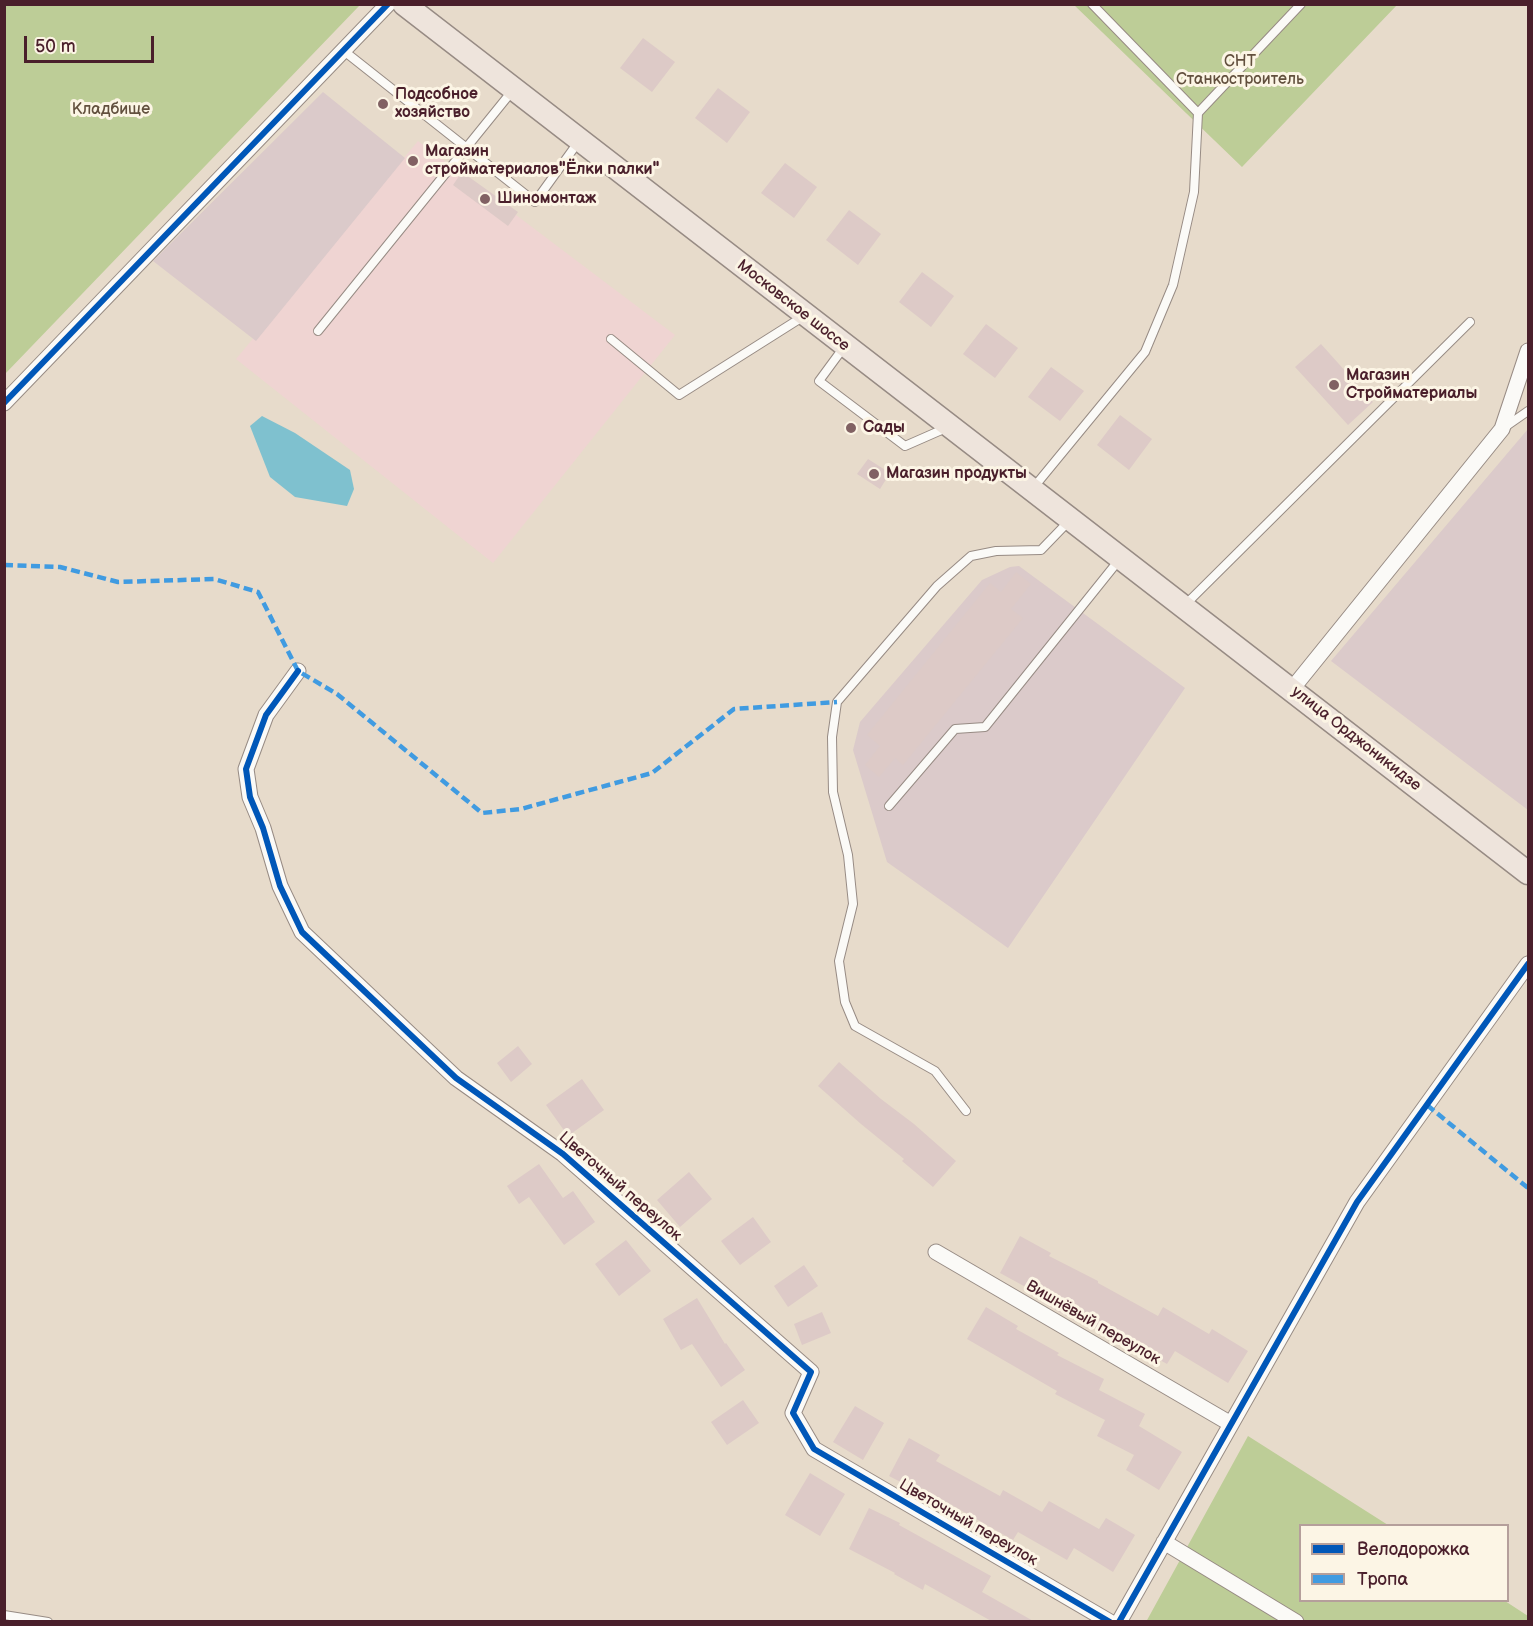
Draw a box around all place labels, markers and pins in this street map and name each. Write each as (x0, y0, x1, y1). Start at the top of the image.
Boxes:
place label: Подсобное хозяйство (395, 85, 478, 123)
marker: Подсобное хозяйство (376, 97, 390, 111)
place label: Магазин стройматериалов"Ёлки палки" (425, 142, 660, 180)
marker: Магазин стройматериалов"Ёлки палки" (406, 154, 420, 168)
place label: Шиномонтаж (497, 189, 596, 209)
marker: Шиномонтаж (478, 192, 492, 206)
place label: Магазин Стройматериалы (1346, 366, 1477, 404)
marker: Магазин Стройматериалы (1327, 378, 1341, 392)
place label: Сады (863, 418, 905, 438)
marker: Сады (844, 421, 858, 435)
place label: Магазин продукты (886, 464, 1027, 484)
marker: Магазин продукты (867, 467, 881, 481)

